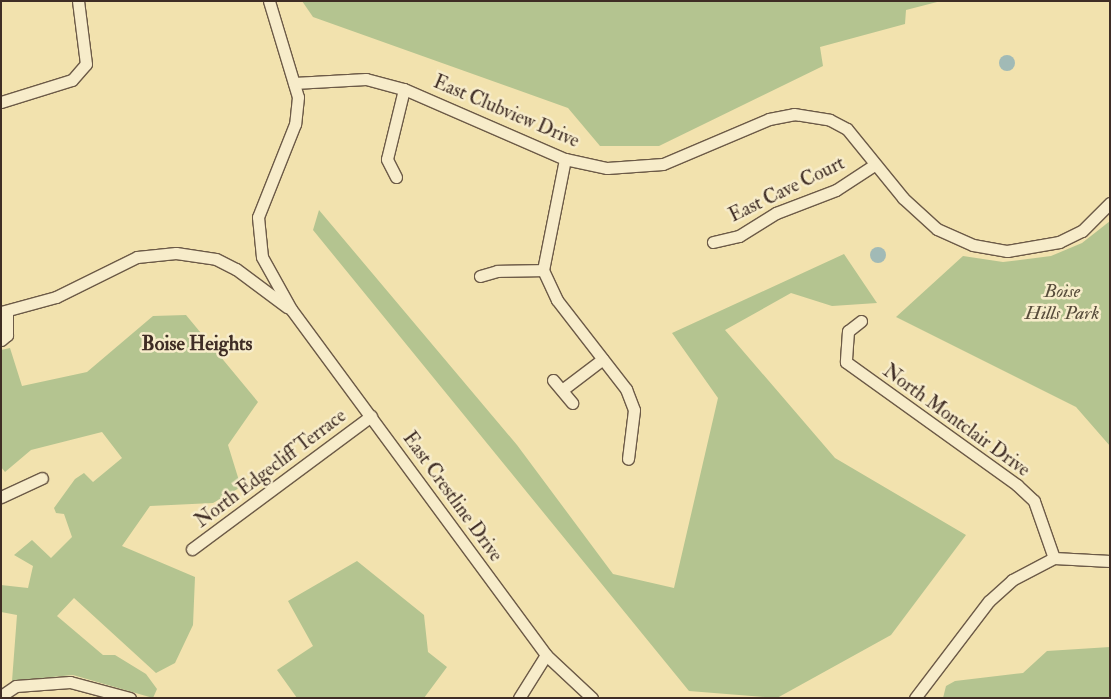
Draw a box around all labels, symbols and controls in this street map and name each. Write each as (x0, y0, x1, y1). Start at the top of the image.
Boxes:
street label: East Clubview Drive (430, 71, 582, 153)
street label: East Cave Court (726, 152, 848, 228)
park label: Boise Hills Park (1025, 281, 1099, 325)
district label: Boise Heights (142, 331, 252, 355)
street label: North Montclair Drive (878, 360, 1034, 482)
street label: North Edgecliff Terrace (191, 405, 351, 533)
street label: East Crestline Drive (397, 428, 507, 566)

